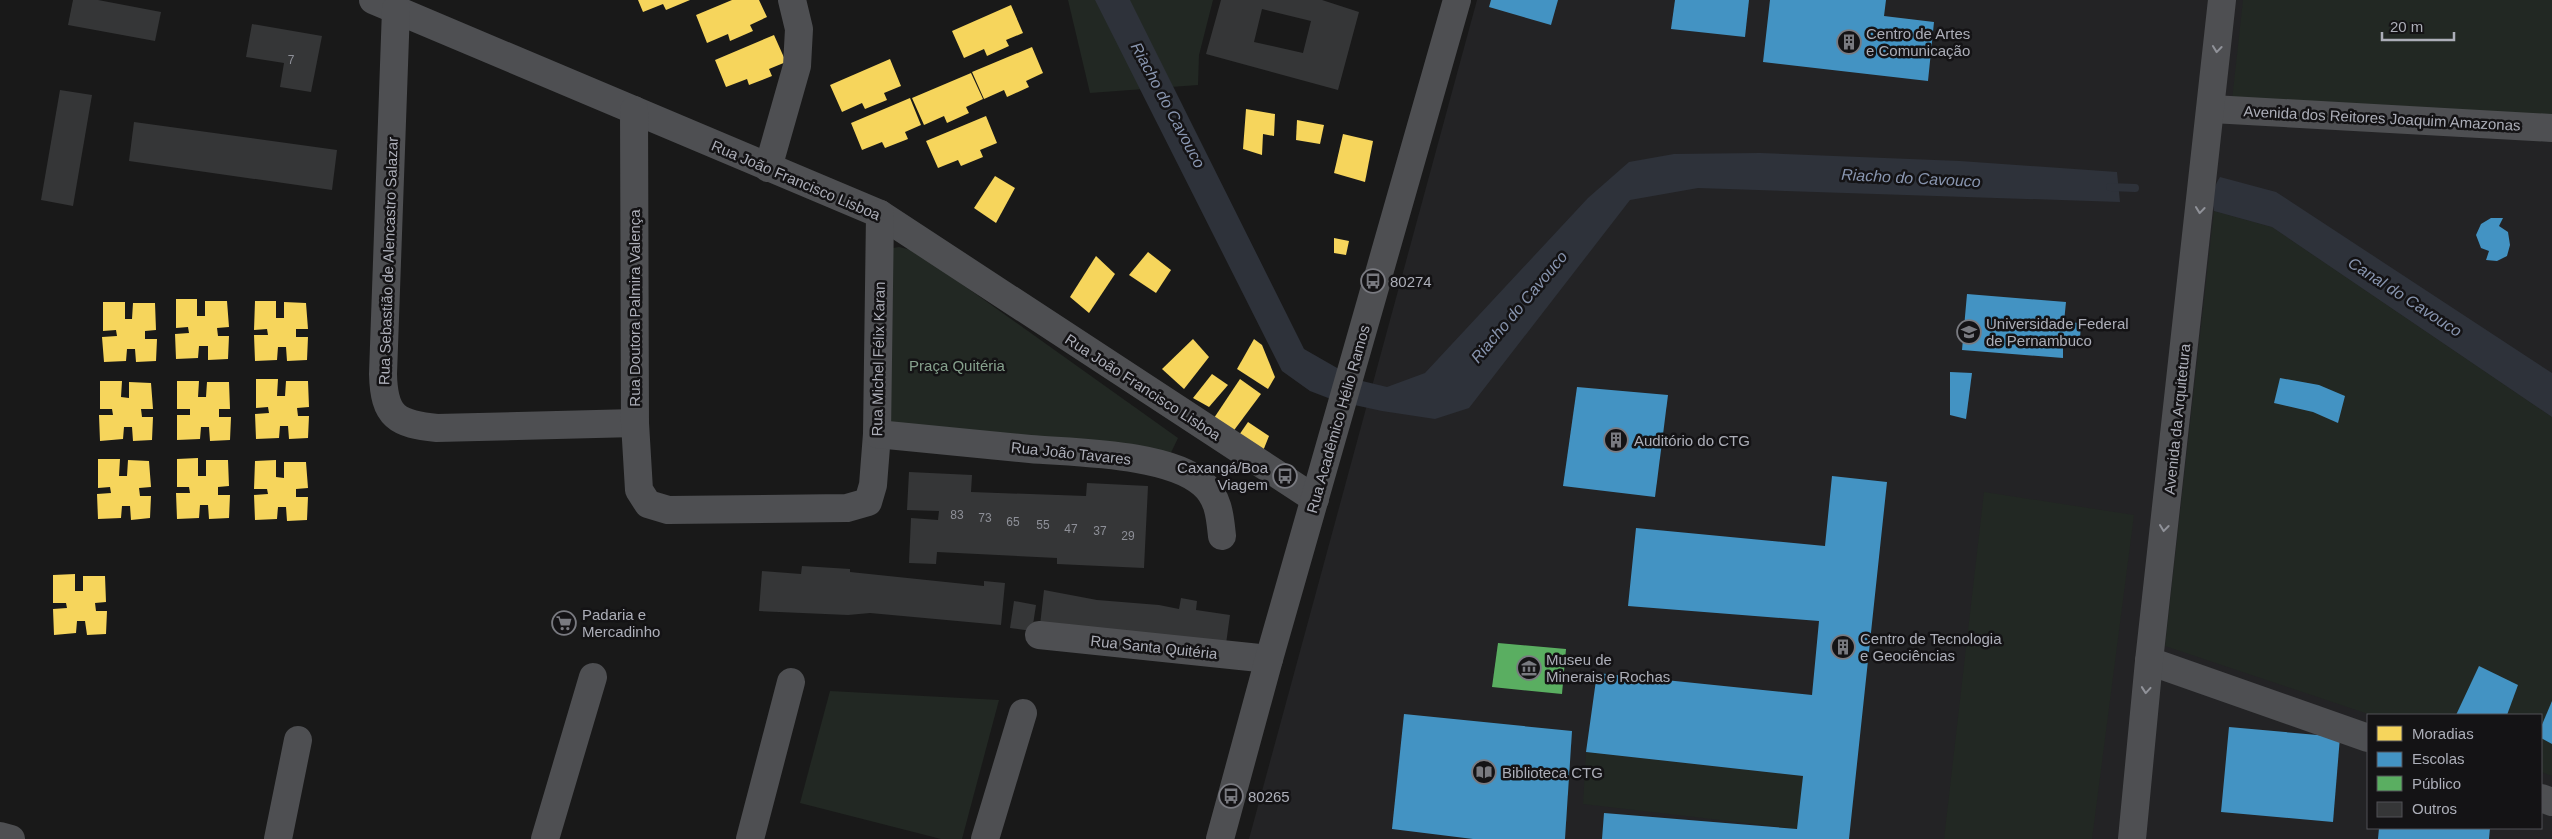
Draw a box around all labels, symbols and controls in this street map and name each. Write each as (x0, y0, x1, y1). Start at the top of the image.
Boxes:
scale bar (2382, 10, 2454, 42)
text: 20 m (2390, 18, 2423, 35)
place label: Centro de Artes e Comunicação (1866, 25, 1970, 59)
building icon: Centro de Artes e Comunicação (1836, 29, 1862, 55)
water label: Riacho do Cavouco (1128, 39, 1208, 171)
one-way arrow (2212, 45, 2223, 53)
house number: 7 (288, 53, 295, 67)
street label: Avenida dos Reitores Joaquim Amazonas (2243, 102, 2521, 134)
street label: Rua Sebastião de Alencastro Salazar (375, 137, 401, 385)
street label: Rua João Francisco Lisboa (709, 137, 884, 224)
water label: Riacho do Cavouco (1841, 166, 1981, 190)
one-way arrow (2195, 206, 2206, 214)
street label: Rua Doutora Palmira Valença (626, 209, 643, 407)
water label: Riacho do Cavouco (1468, 248, 1570, 366)
water label: Canal do Cavouco (2345, 254, 2465, 340)
bus stop icon: 80274 (1360, 268, 1386, 294)
place label: 80274 (1390, 273, 1432, 290)
street label: Rua Michel Félix Karan (868, 281, 888, 437)
place label: Universidade Federal de Pernambuco (1986, 315, 2129, 349)
school or university icon: Universidade Federal de Pernambuco (1956, 319, 1982, 345)
street label: Rua Acadêmico Hélio Ramos (1303, 323, 1373, 515)
street label: Rua João Francisco Lisboa (1062, 330, 1224, 444)
street label: Avenida da Arquitetura (2161, 342, 2193, 495)
park label: Praça Quitéria (909, 357, 1006, 374)
building icon: Auditório do CTG (1603, 427, 1629, 453)
place label: Auditório do CTG (1634, 432, 1750, 449)
street label: Rua João Tavares (1010, 438, 1132, 468)
place label: Caxangá/Boa Viagem (1177, 459, 1269, 493)
bus stop icon: Caxangá/Boa Viagem (1272, 463, 1298, 489)
house number: 83 (950, 508, 964, 522)
house number: 73 (978, 511, 992, 525)
house number: 65 (1006, 515, 1020, 529)
house number: 55 (1036, 518, 1050, 532)
house number: 47 (1064, 522, 1078, 536)
house number: 37 (1093, 524, 1107, 538)
one-way arrow (2159, 524, 2170, 532)
house number: 29 (1121, 529, 1135, 543)
place label: Padaria e Mercadinho (582, 606, 660, 640)
supermarket icon: Padaria e Mercadinho (551, 610, 577, 636)
place label: Centro de Tecnologia e Geociências (1860, 630, 2002, 664)
street label: Rua Santa Quitéria (1090, 632, 1219, 662)
building icon: Centro de Tecnologia e Geociências (1830, 634, 1856, 660)
place label: Museu de Minerais e Rochas (1546, 651, 1670, 685)
museum icon: Museu de Minerais e Rochas (1516, 655, 1542, 681)
one-way arrow (2141, 686, 2152, 694)
legend (2367, 714, 2542, 829)
text: Moradias (2412, 725, 2474, 742)
text: Escolas (2412, 750, 2465, 767)
library icon: Biblioteca CTG (1471, 759, 1497, 785)
place label: Biblioteca CTG (1502, 764, 1603, 781)
text: Público (2412, 775, 2461, 792)
bus stop icon: 80265 (1218, 783, 1244, 809)
place label: 80265 (1248, 788, 1290, 805)
text: Outros (2412, 800, 2457, 817)

